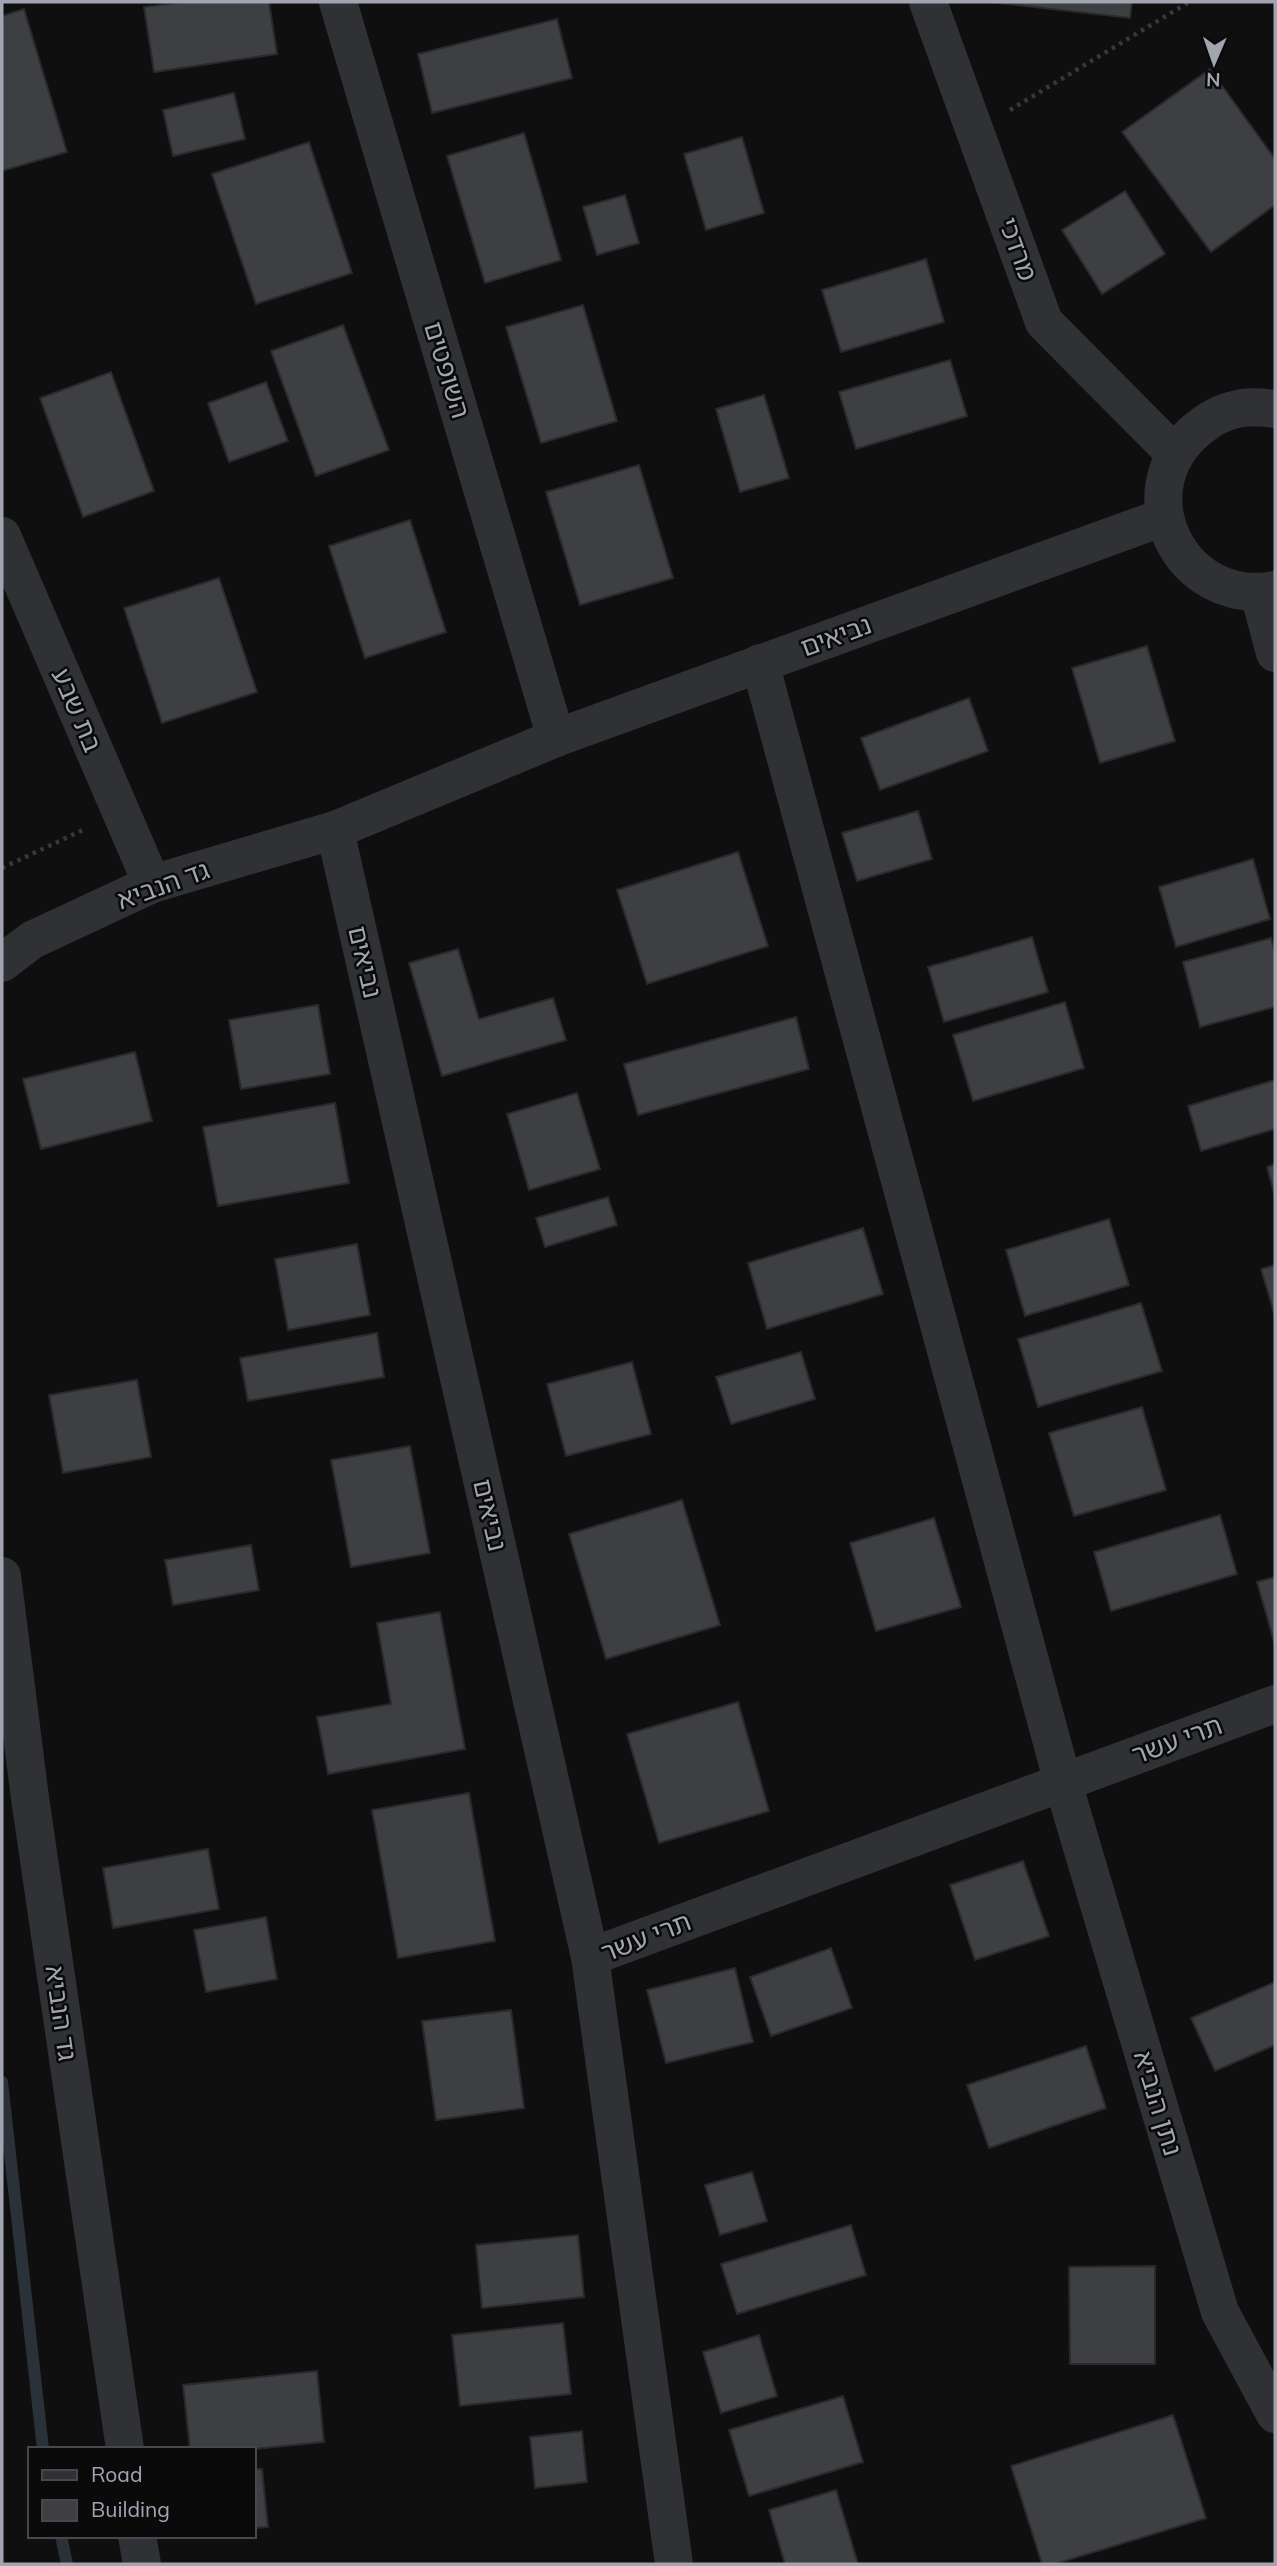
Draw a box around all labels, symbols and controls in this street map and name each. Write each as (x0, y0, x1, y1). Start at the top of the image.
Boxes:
north arrow (1179, 28, 1249, 98)
text: N (1206, 68, 1221, 92)
street label: מרדכי (992, 213, 1045, 285)
street label: השופטים (417, 318, 478, 422)
street label: נביאים (796, 608, 876, 664)
street label: בת שבע (45, 663, 110, 757)
street label: גד הנביא (112, 853, 214, 916)
street label: נביאים (341, 923, 390, 1001)
street label: נביאים (466, 1476, 515, 1554)
street label: תרי עשר (1127, 1708, 1226, 1771)
street label: תרי עשר (596, 1904, 695, 1969)
street label: גד הנביא (38, 1963, 85, 2063)
street label: נתן הנביא (1127, 2046, 1190, 2159)
legend (28, 2447, 256, 2538)
text: Road (91, 2461, 142, 2487)
text: Building (91, 2496, 170, 2522)

